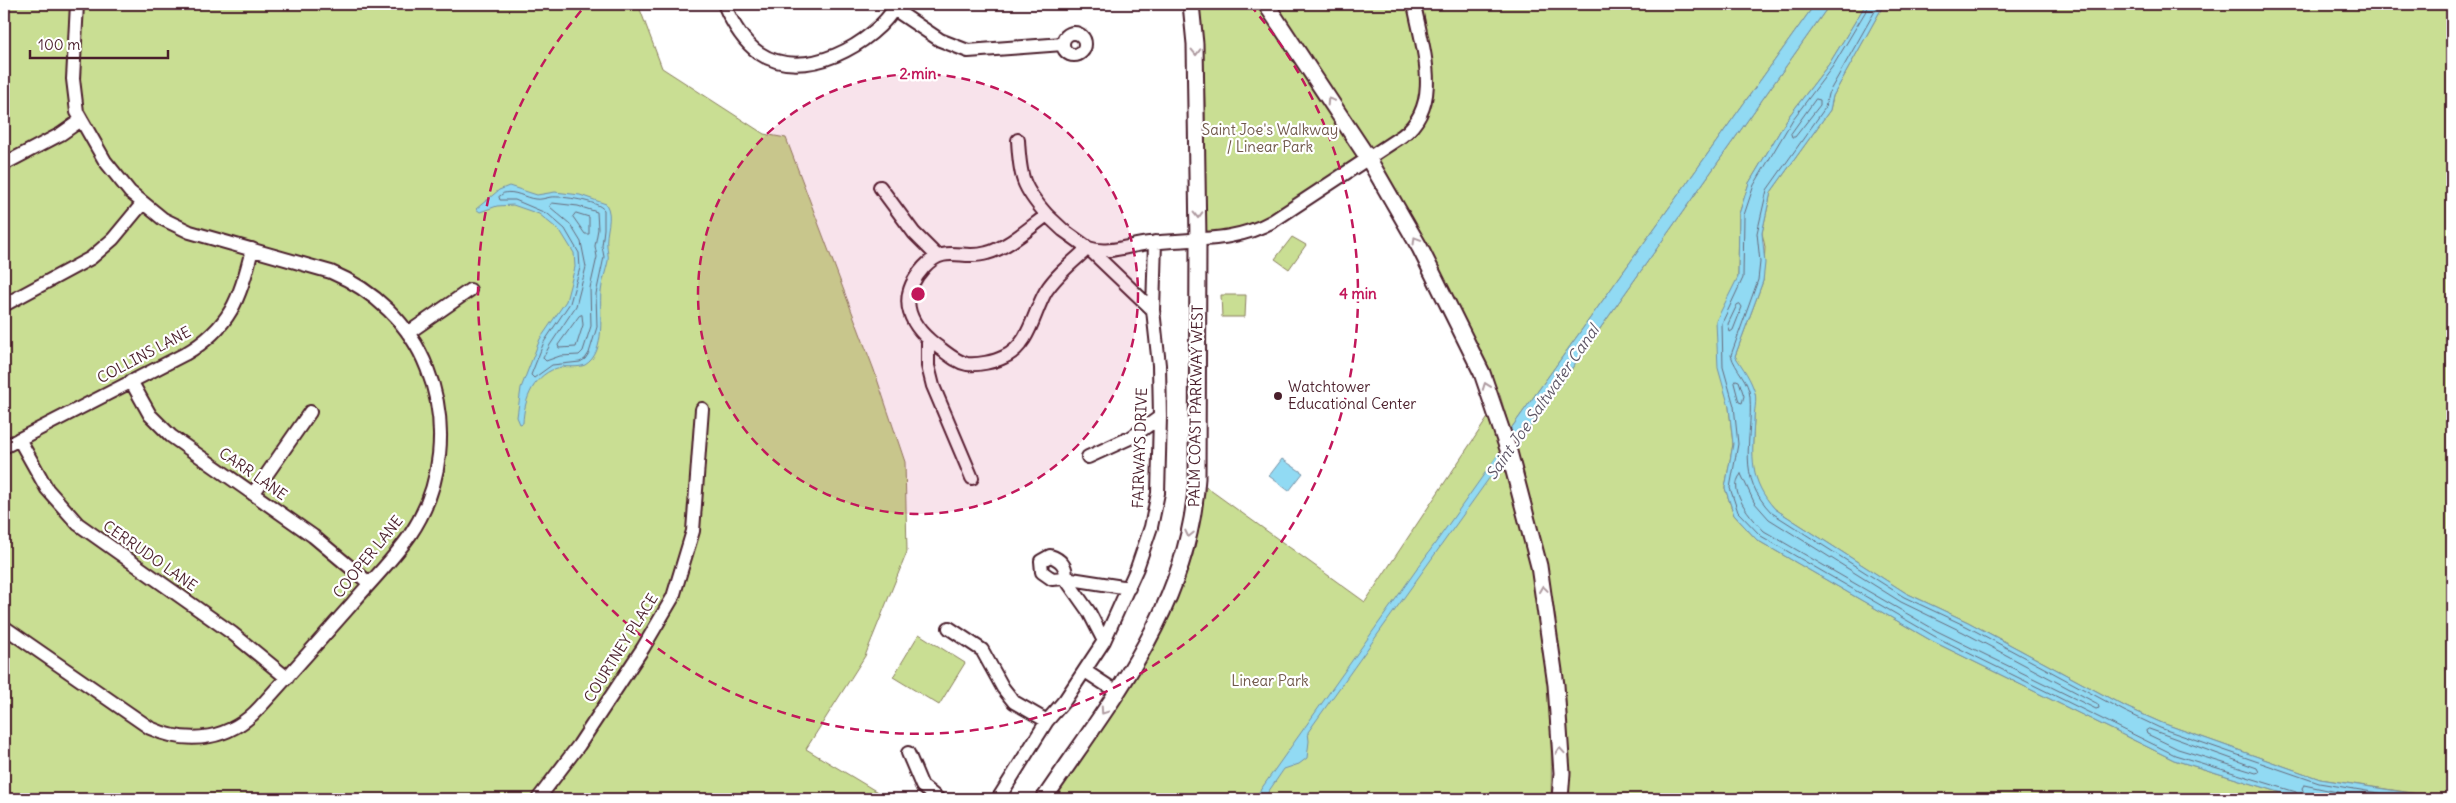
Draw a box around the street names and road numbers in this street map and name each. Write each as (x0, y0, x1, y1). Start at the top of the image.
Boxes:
street label: PALM COAST PARKWAY WEST (1184, 304, 1207, 507)
street label: COLLINS LANE (94, 322, 194, 387)
street label: FAIRWAYS DRIVE (1128, 387, 1151, 509)
street label: CARR LANE (215, 443, 291, 504)
street label: COOPER LANE (329, 511, 407, 602)
street label: CERRUDO LANE (100, 516, 201, 595)
street label: COURTNEY PLACE (579, 590, 662, 706)

